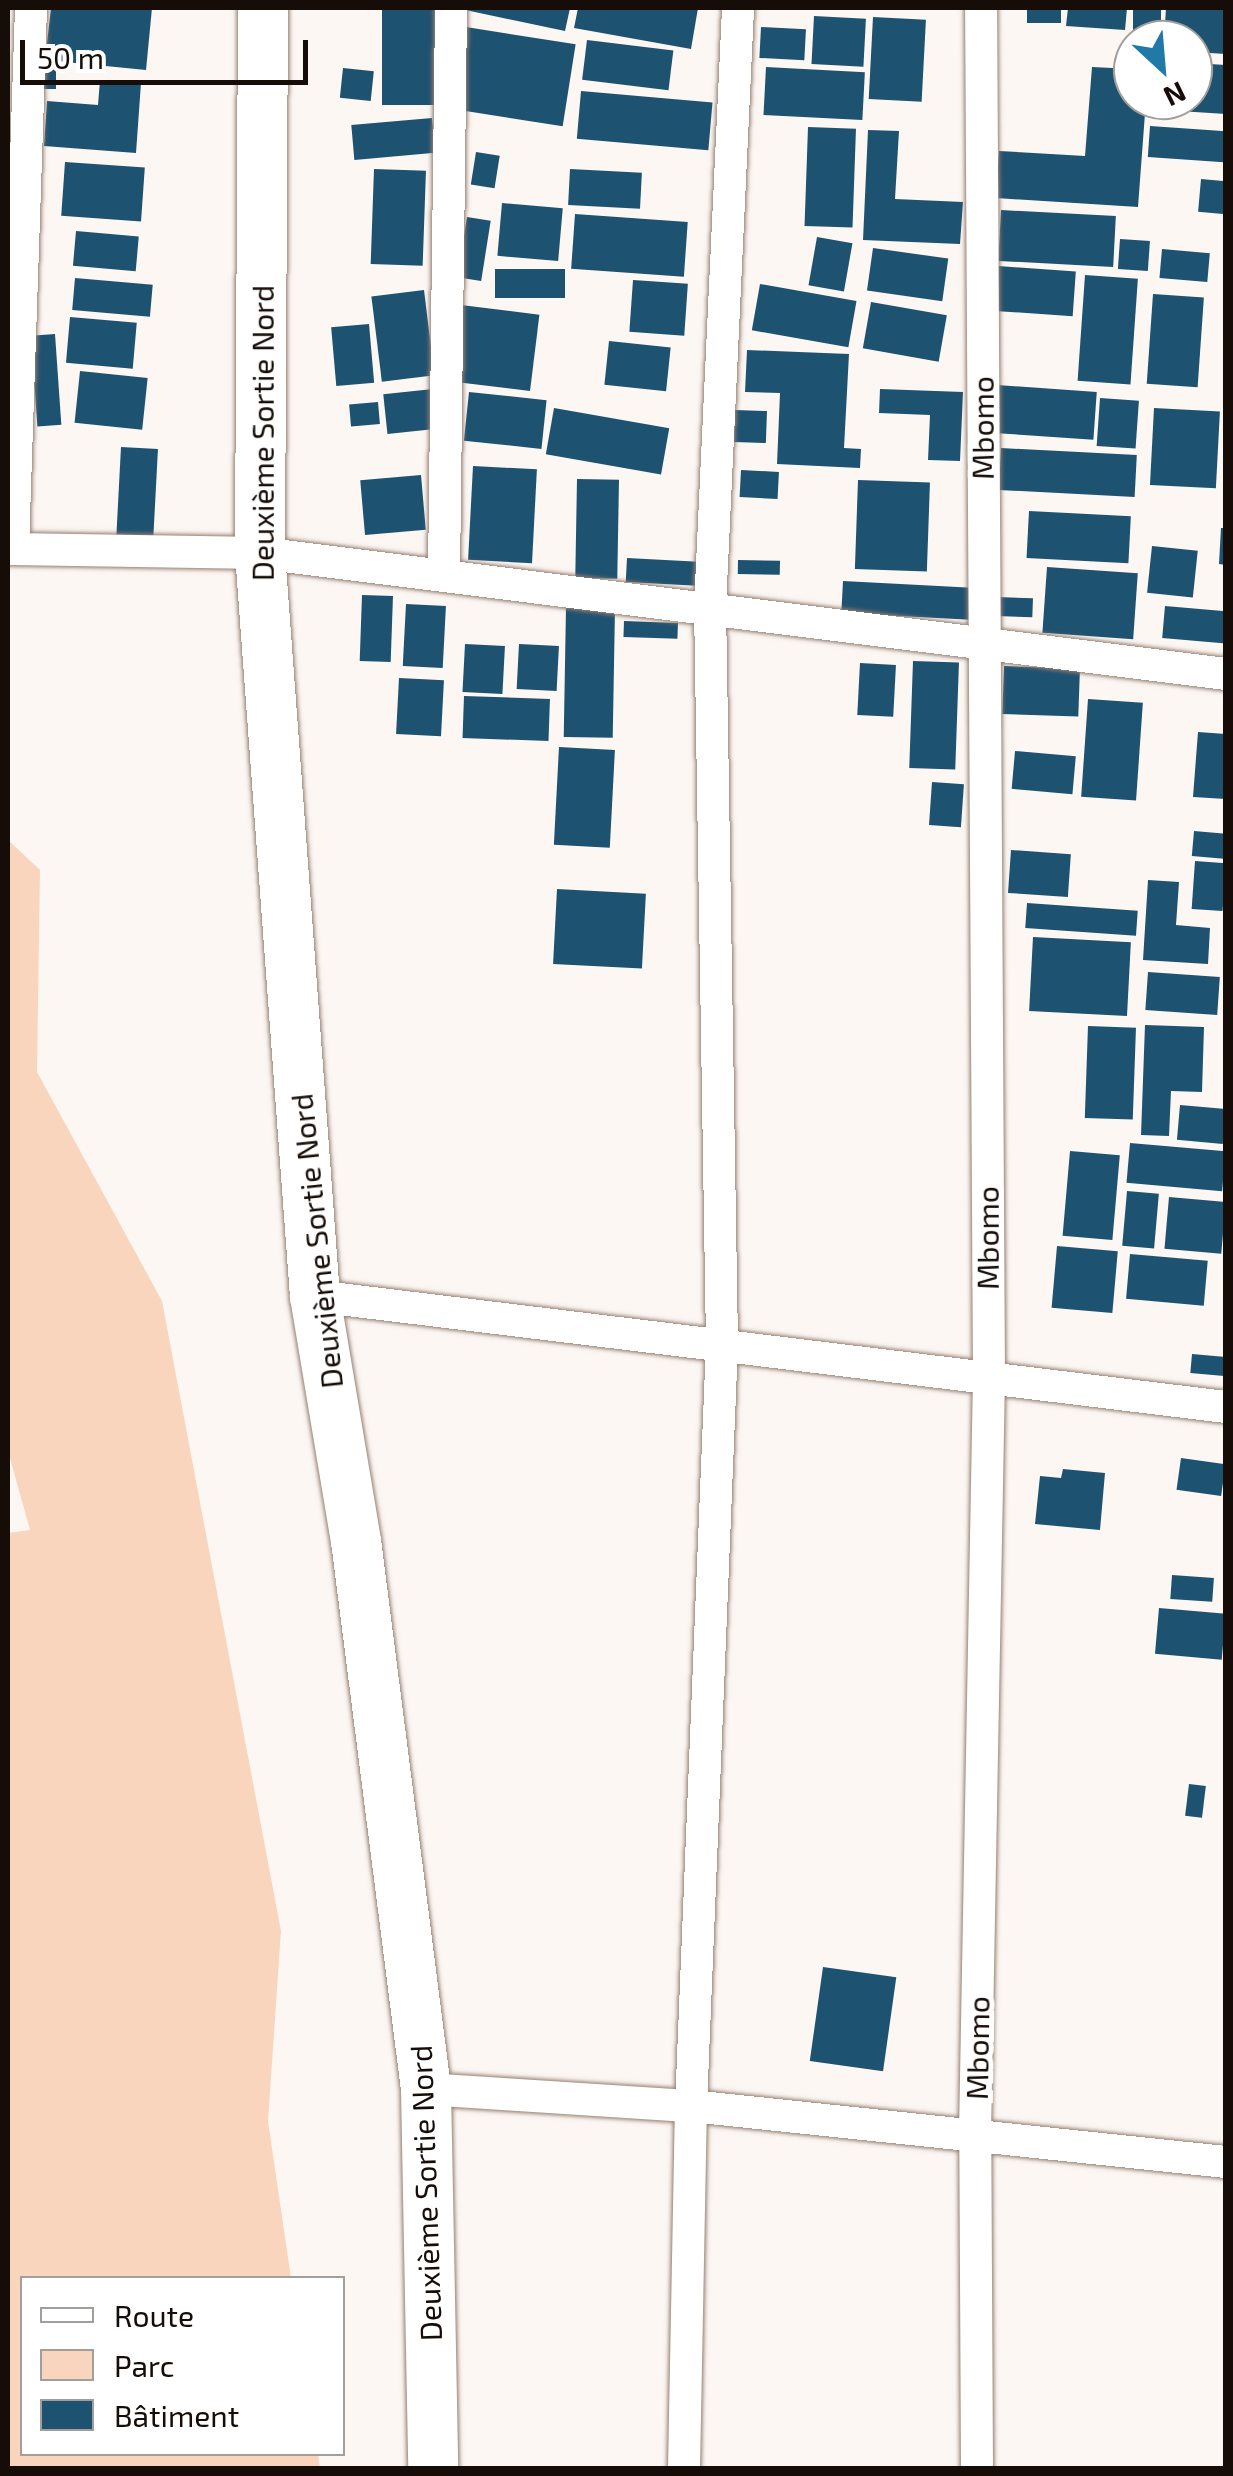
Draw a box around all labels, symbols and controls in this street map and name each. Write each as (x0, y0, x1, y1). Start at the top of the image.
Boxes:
scale bar (25, 20, 312, 82)
north arrow (1113, 20, 1213, 120)
text: 50 m (37, 39, 104, 75)
text: N (1159, 75, 1192, 115)
street label: Deuxième Sortie Nord (244, 285, 280, 581)
street label: Mbomo (964, 376, 1000, 480)
street label: Deuxième Sortie Nord (283, 1092, 349, 1390)
street label: Mbomo (969, 1186, 1005, 1290)
street label: Mbomo (958, 1996, 996, 2100)
street label: Deuxième Sortie Nord (402, 2044, 448, 2342)
legend (20, 2276, 345, 2456)
text: Route (114, 2297, 194, 2333)
text: Parc (114, 2347, 174, 2383)
text: Bâtiment (114, 2397, 239, 2433)

